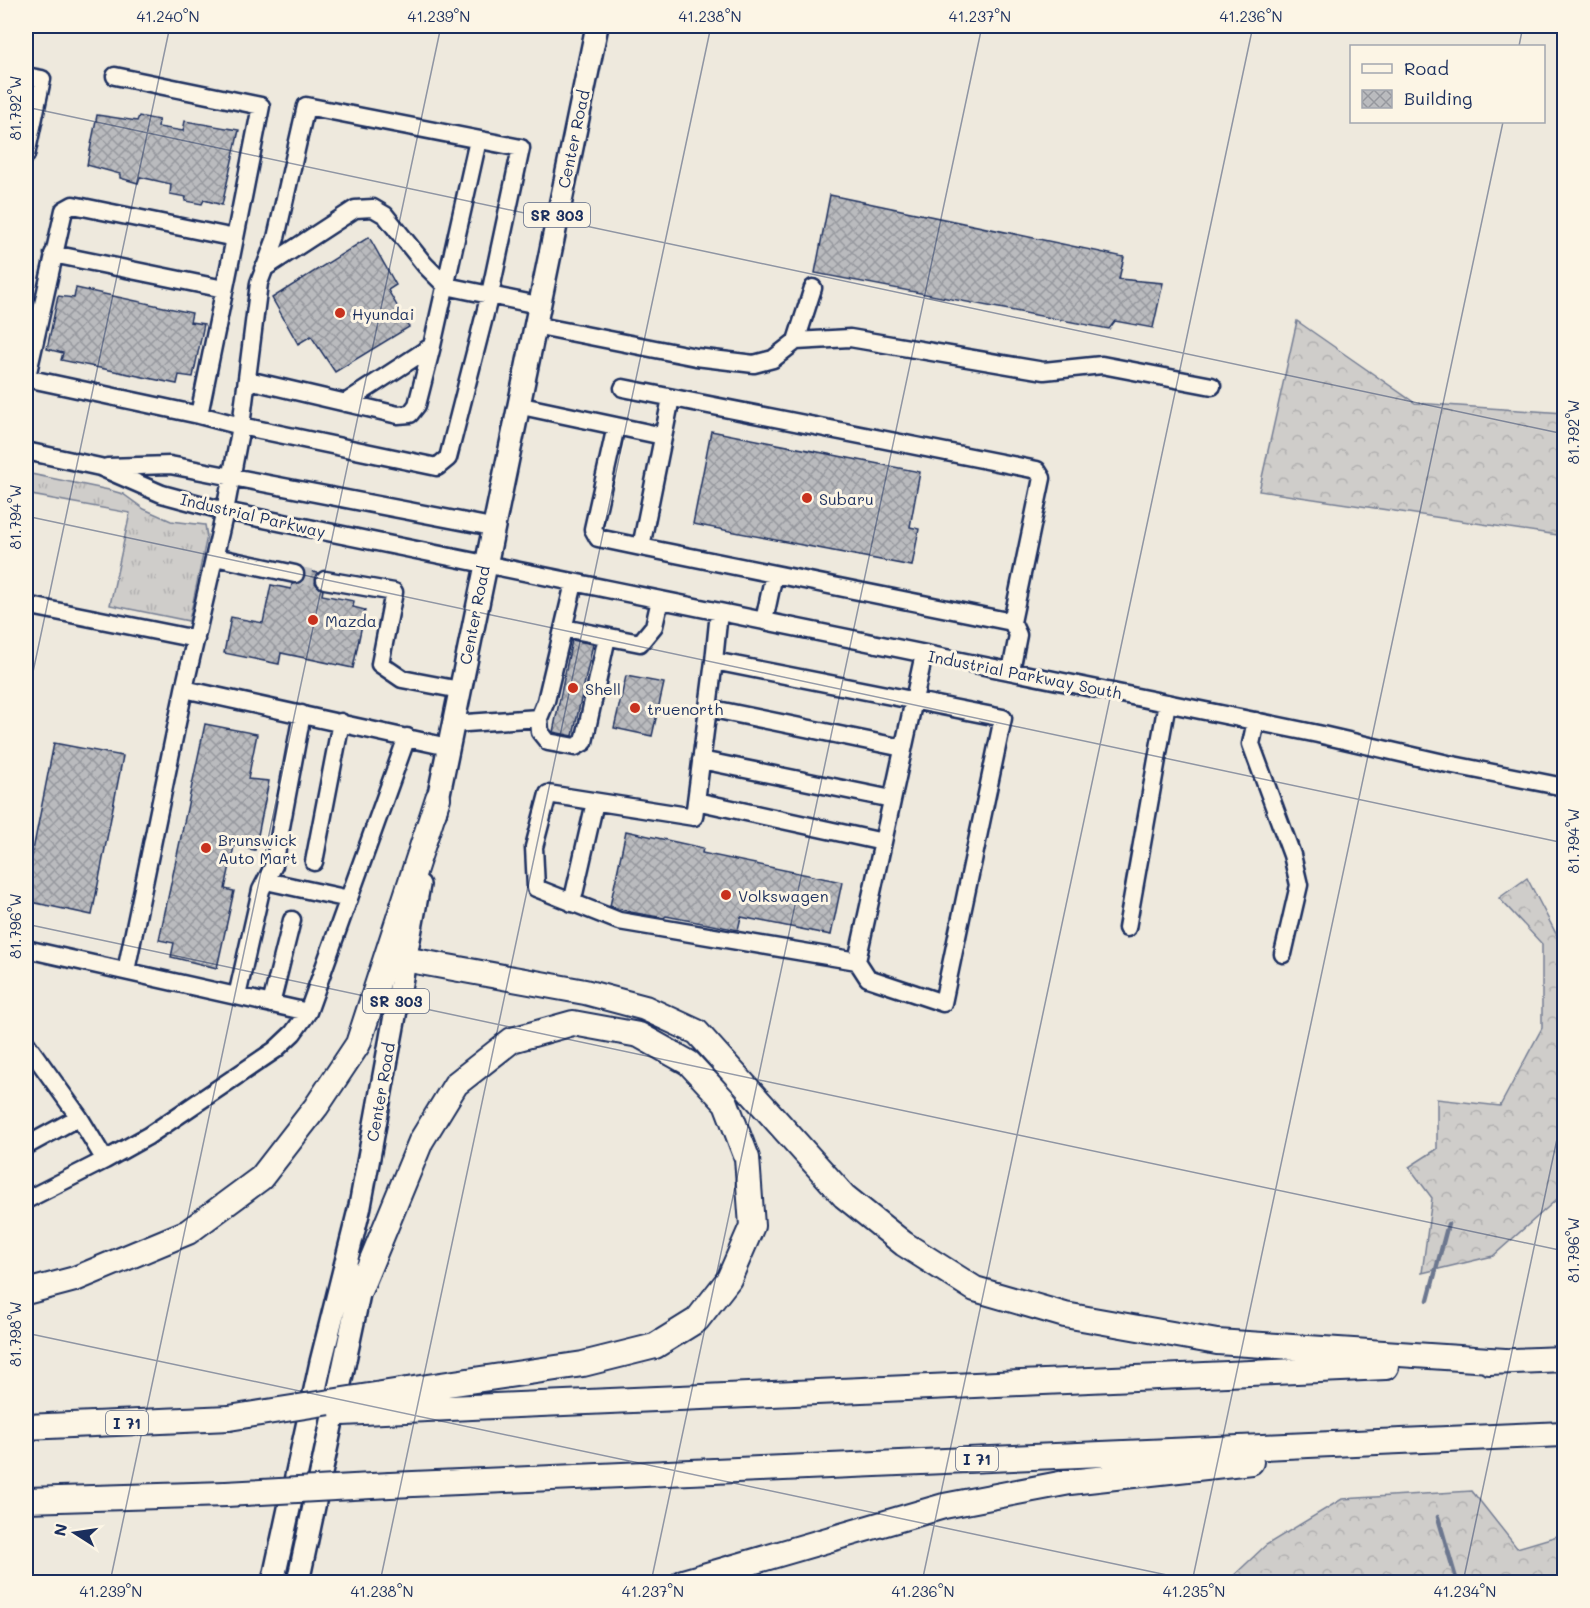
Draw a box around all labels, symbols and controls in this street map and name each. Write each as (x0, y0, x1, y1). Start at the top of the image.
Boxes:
text: 41.240°N (136, 6, 200, 26)
text: 41.239°N (408, 6, 470, 26)
text: 41.238°N (678, 6, 742, 26)
text: 41.237°N (949, 6, 1011, 26)
text: 41.236°N (1219, 6, 1283, 26)
legend (1350, 45, 1545, 123)
text: Road (1404, 56, 1449, 80)
text: 81.792°W (5, 76, 25, 140)
text: Building (1404, 86, 1472, 110)
street label: Center Road (552, 88, 594, 190)
road number: SR 303 (524, 203, 590, 227)
place label: Hyundai (352, 303, 414, 324)
marker: Hyundai (333, 306, 347, 320)
text: 81.792°W (1563, 400, 1583, 464)
text: 81.794°W (5, 484, 25, 550)
street label: Industrial Parkway (178, 488, 328, 542)
place label: Subaru (819, 488, 874, 509)
marker: Subaru (800, 491, 814, 505)
street label: Center Road (454, 564, 494, 666)
place label: Mazda (325, 610, 377, 631)
marker: Mazda (306, 613, 320, 627)
street label: Industrial Parkway South (926, 645, 1124, 703)
place label: Shell (585, 678, 621, 699)
marker: Shell (566, 681, 580, 695)
place label: truenorth (647, 698, 723, 719)
marker: truenorth (628, 701, 642, 715)
text: 81.794°W (1563, 808, 1583, 874)
place label: Brunswick Auto Mart (218, 829, 297, 868)
marker: Brunswick Auto Mart (199, 841, 213, 855)
place label: Volkswagen (738, 885, 829, 906)
marker: Volkswagen (719, 888, 733, 902)
text: 81.796°W (5, 893, 25, 959)
road number: SR 303 (363, 989, 429, 1013)
street label: Center Road (361, 1041, 399, 1143)
text: 81.796°W (1563, 1217, 1583, 1283)
text: 81.798°W (5, 1301, 25, 1367)
road number: I 71 (106, 1411, 148, 1435)
road number: I 71 (956, 1447, 998, 1471)
north arrow (45, 1503, 105, 1563)
text: N (48, 1522, 71, 1538)
text: 41.239°N (80, 1581, 142, 1601)
text: 41.238°N (350, 1581, 414, 1601)
text: 41.237°N (622, 1581, 684, 1601)
text: 41.236°N (891, 1581, 955, 1601)
text: 41.235°N (1163, 1581, 1225, 1601)
text: 41.234°N (1434, 1581, 1496, 1601)

